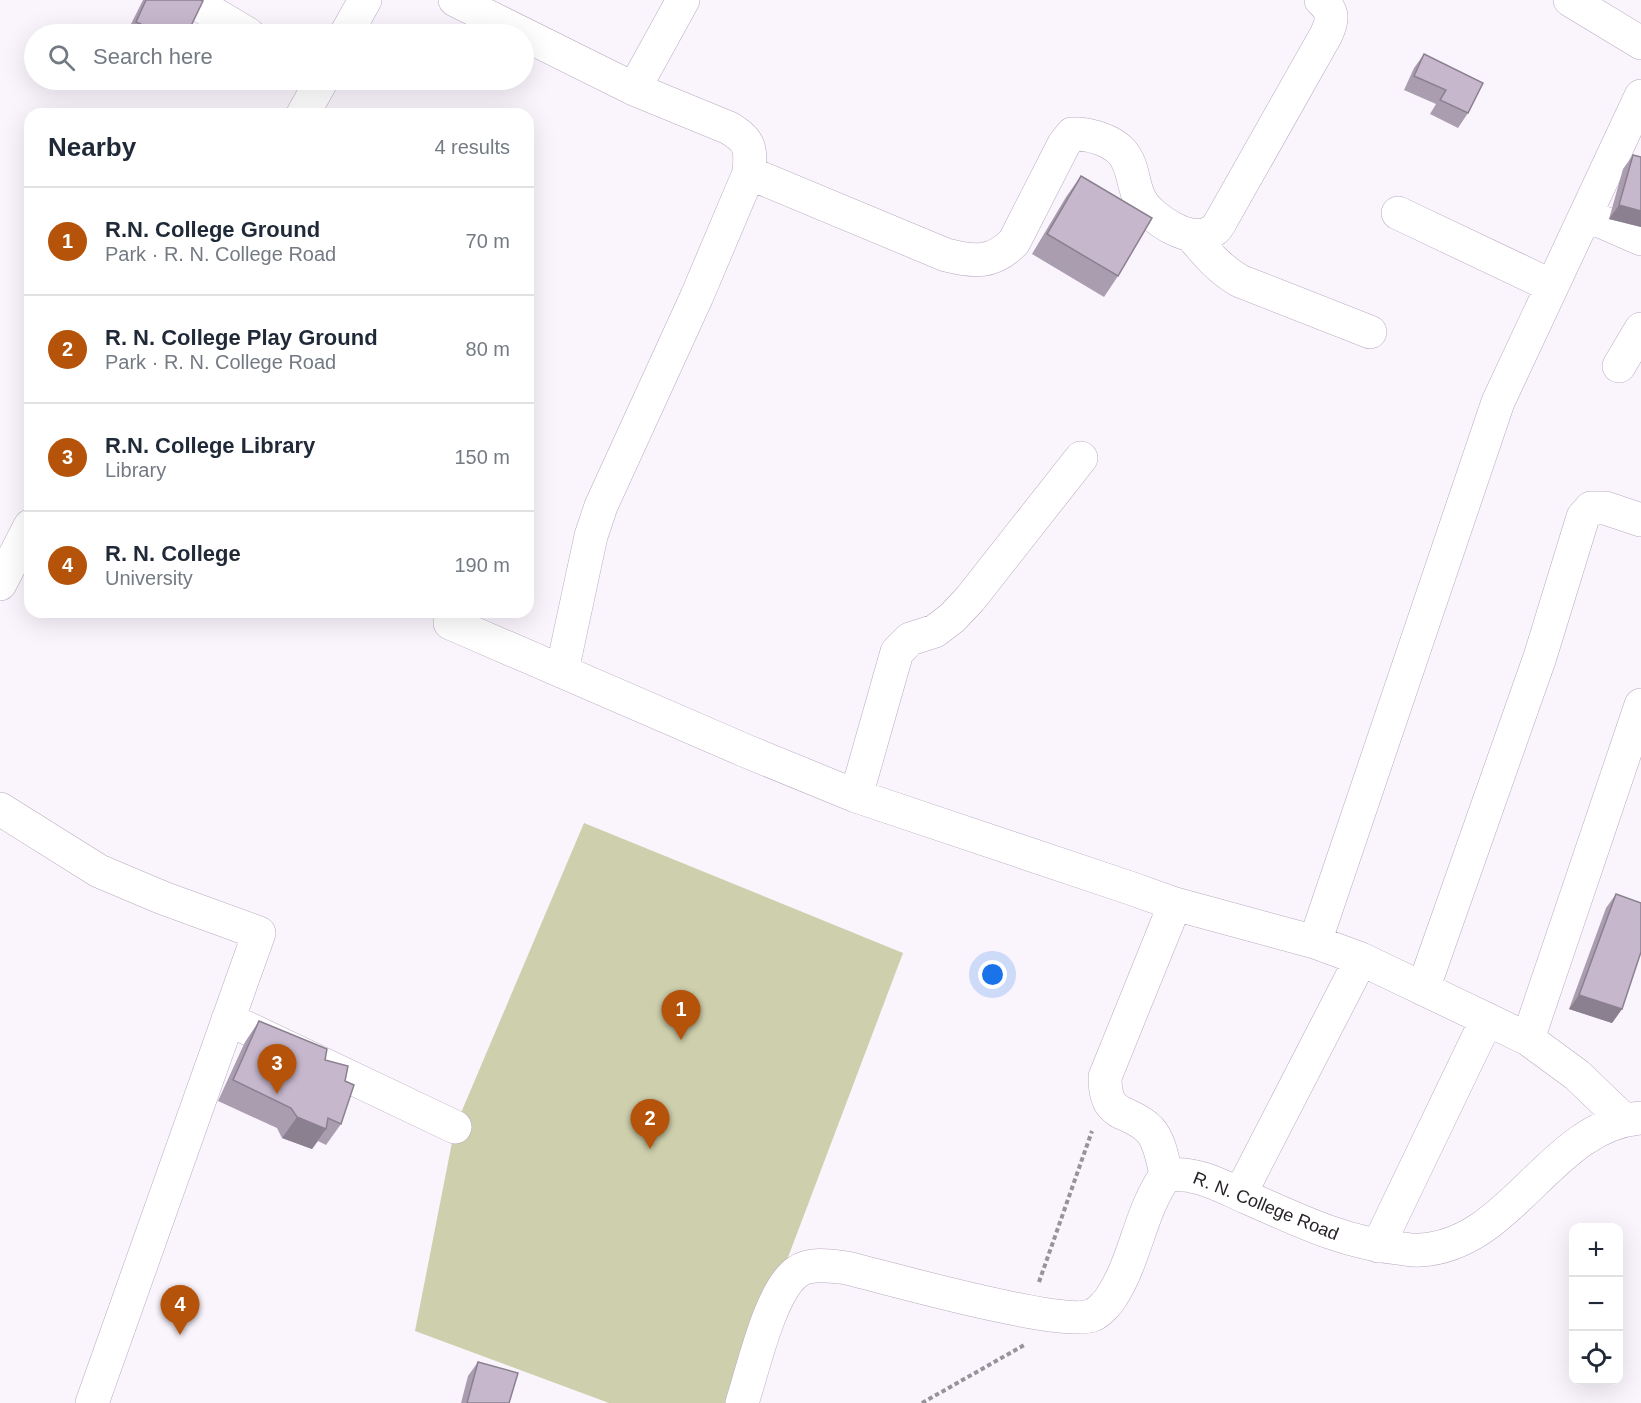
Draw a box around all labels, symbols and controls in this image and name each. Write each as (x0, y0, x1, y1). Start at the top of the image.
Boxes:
search box (24, 24, 534, 90)
icon: search (45, 41, 78, 74)
text: Search here (93, 44, 213, 69)
text: Nearby (48, 132, 136, 162)
text: 4 results (434, 136, 510, 158)
text: R.N. College Ground (105, 217, 320, 242)
text: 1 (62, 230, 73, 252)
text: 70 m (466, 230, 510, 252)
text: Park · R. N. College Road (105, 243, 336, 265)
text: R. N. College Play Ground (105, 325, 378, 350)
text: 2 (62, 338, 73, 360)
text: 80 m (466, 338, 510, 360)
text: Park · R. N. College Road (105, 351, 336, 373)
text: R.N. College Library (105, 433, 315, 458)
text: 3 (62, 446, 73, 468)
text: 150 m (454, 446, 510, 468)
text: Library (105, 459, 166, 481)
text: R. N. College (105, 541, 241, 566)
text: 4 (62, 554, 73, 576)
text: 190 m (454, 554, 510, 576)
text: University (105, 567, 193, 589)
your location (978, 960, 1007, 989)
pin: 1 (662, 990, 700, 1040)
pin: 3 (258, 1044, 296, 1094)
pin: 2 (630, 1100, 670, 1149)
street label: R. N. College Road (1190, 1168, 1342, 1244)
map controls (1569, 1223, 1623, 1385)
button: + (1569, 1223, 1623, 1277)
button: − (1569, 1277, 1623, 1331)
pin: 4 (160, 1286, 200, 1335)
button: locate (1569, 1331, 1623, 1385)

